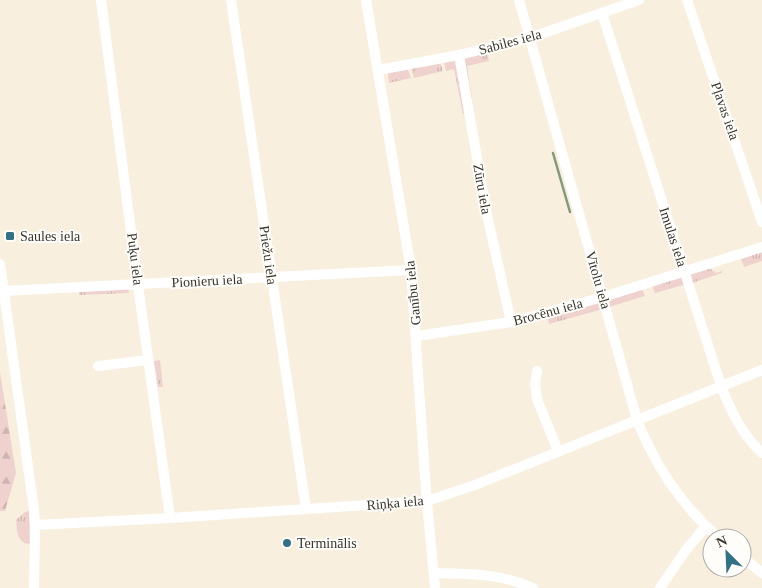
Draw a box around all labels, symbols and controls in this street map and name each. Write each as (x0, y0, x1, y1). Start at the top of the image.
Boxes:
street label: Sabiles iela (477, 26, 544, 58)
street label: Pļavas iela (707, 80, 742, 143)
street label: Zūru iela (470, 163, 494, 216)
street label: Imulas iela (656, 205, 690, 269)
street label: Priežu iela (256, 225, 280, 286)
place label: Saules iela (20, 229, 81, 244)
marker: Saules iela (4, 230, 16, 242)
street label: Puķu iela (123, 232, 146, 287)
street label: Vītolu iela (583, 249, 614, 311)
street label: Ganību iela (402, 259, 424, 326)
street label: Pionieru iela (171, 272, 244, 290)
street label: Brocēnu iela (512, 295, 585, 328)
street label: Riņķa iela (366, 493, 425, 514)
north arrow (702, 528, 752, 578)
text: N (714, 533, 730, 550)
place label: Terminālis (297, 536, 357, 551)
marker: Terminālis (281, 537, 293, 549)

